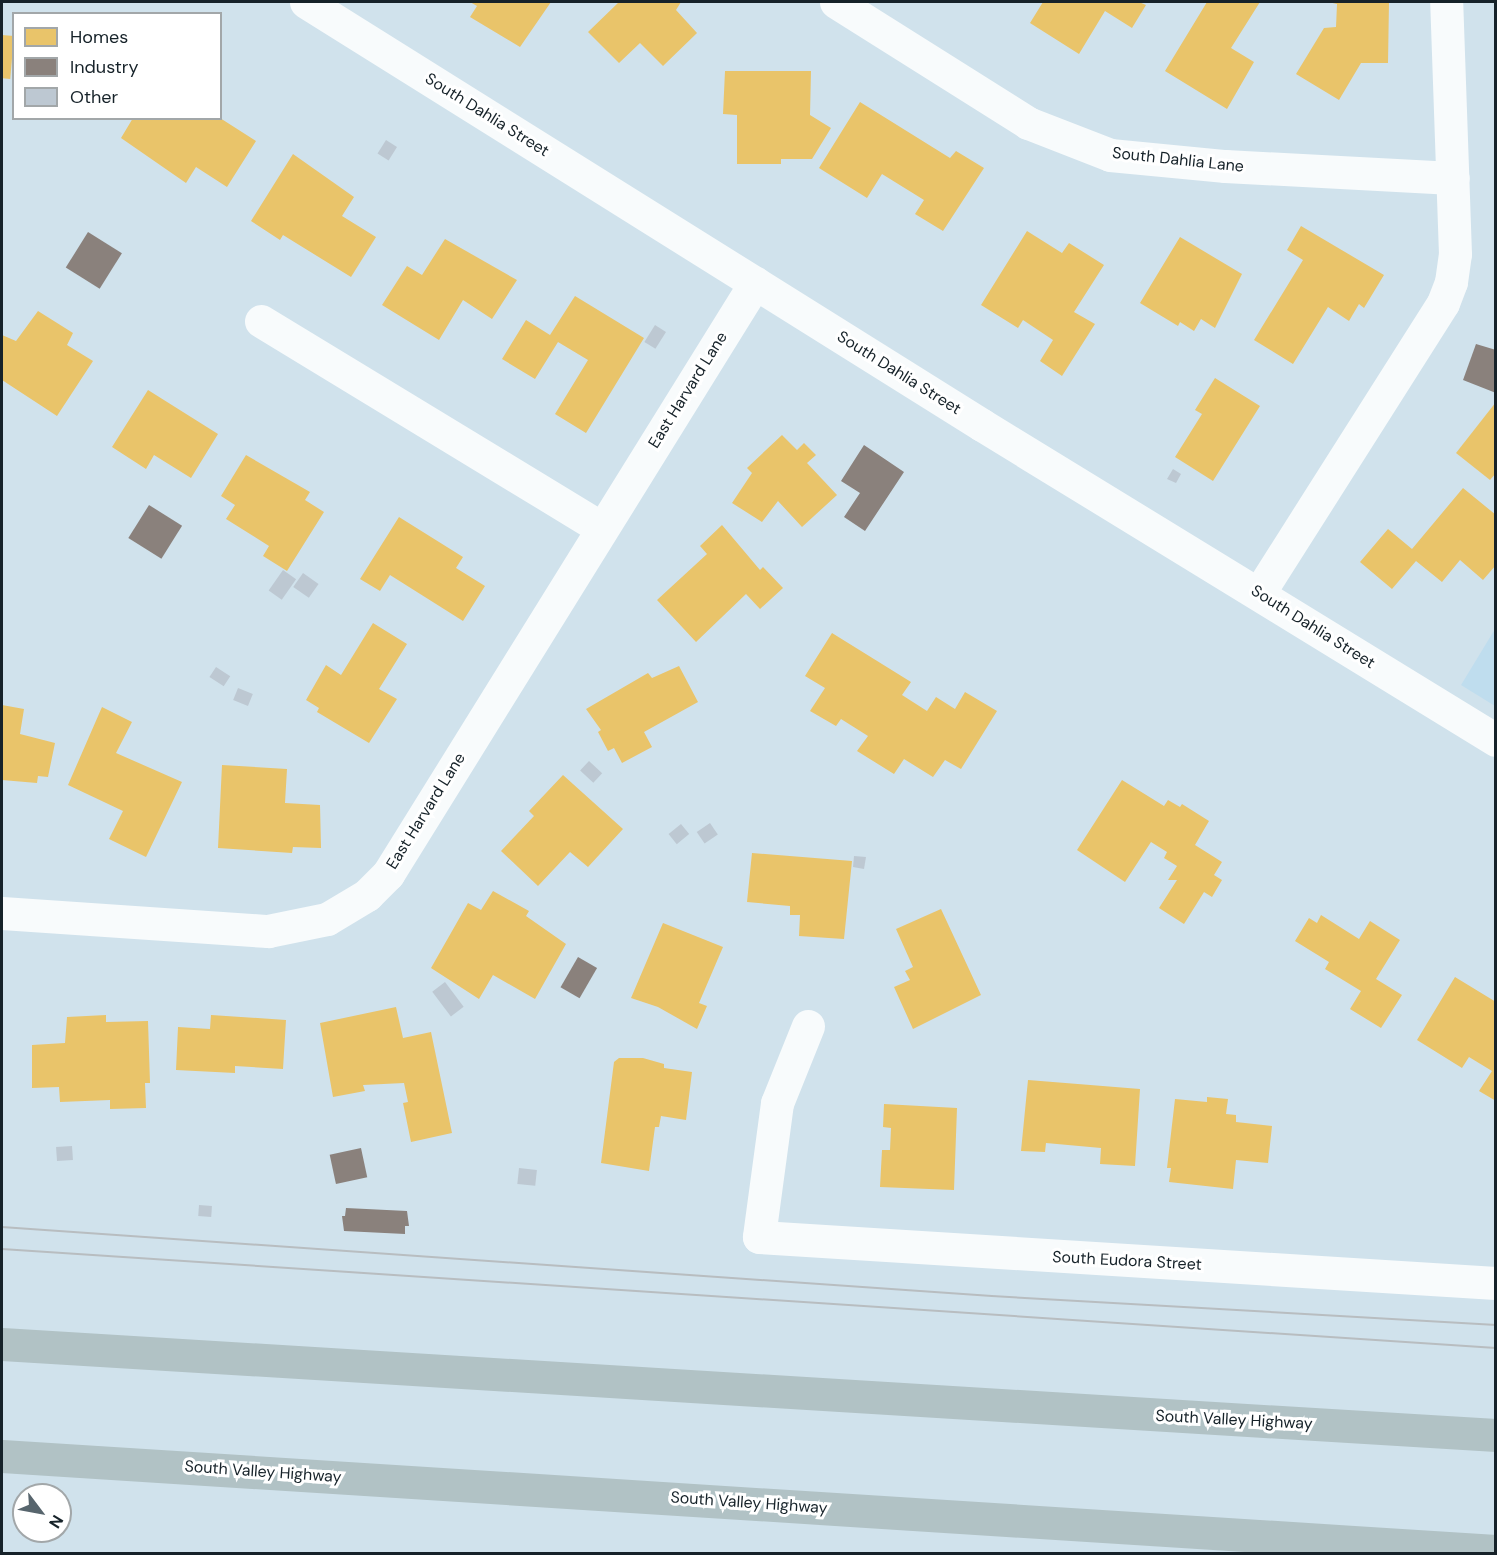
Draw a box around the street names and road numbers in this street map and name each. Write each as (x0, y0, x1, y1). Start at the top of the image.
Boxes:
street label: South Dahlia Street (422, 69, 552, 161)
street label: South Dahlia Lane (1111, 144, 1245, 176)
street label: South Dahlia Street (834, 327, 964, 419)
street label: East Harvard Lane (644, 328, 732, 452)
street label: South Dahlia Street (1248, 581, 1378, 673)
street label: East Harvard Lane (382, 749, 470, 873)
street label: South Eudora Street (1052, 1247, 1202, 1275)
street label: South Valley Highway (1155, 1406, 1313, 1434)
street label: South Valley Highway (184, 1457, 342, 1487)
street label: South Valley Highway (670, 1488, 828, 1518)

